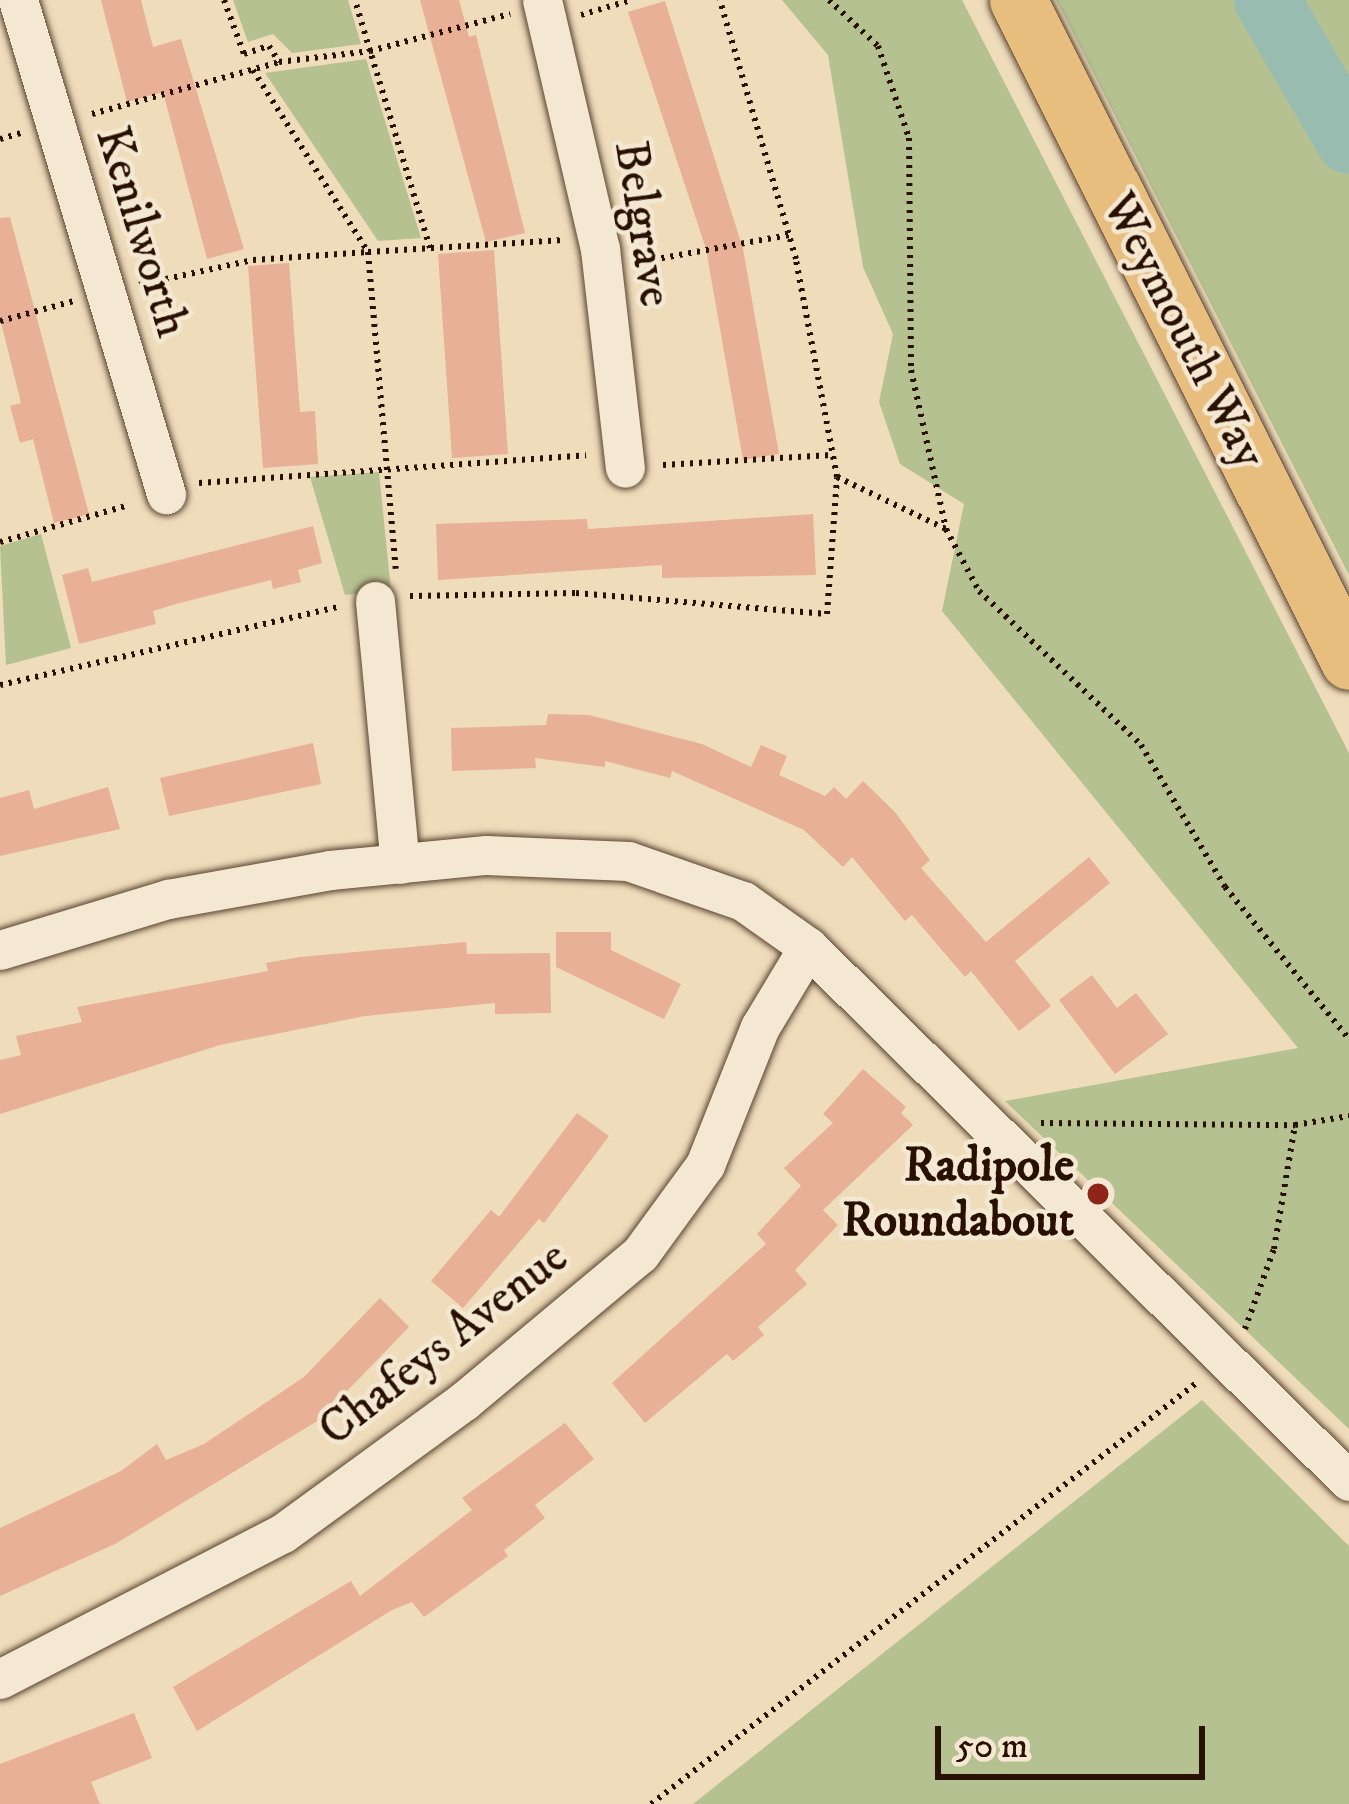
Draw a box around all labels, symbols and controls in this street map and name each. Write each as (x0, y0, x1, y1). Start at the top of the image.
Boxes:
street label: Kenilworth (82, 120, 200, 344)
street label: Belgrave (600, 137, 684, 311)
street label: Weymouth Way (1089, 184, 1277, 478)
place label: Radipole Roundabout (842, 1137, 1074, 1250)
marker: Radipole Roundabout (1085, 1181, 1111, 1207)
street label: Chafeys Avenue (308, 1229, 580, 1459)
scale bar (941, 1702, 1211, 1776)
text: 50 m (956, 1724, 1028, 1769)

